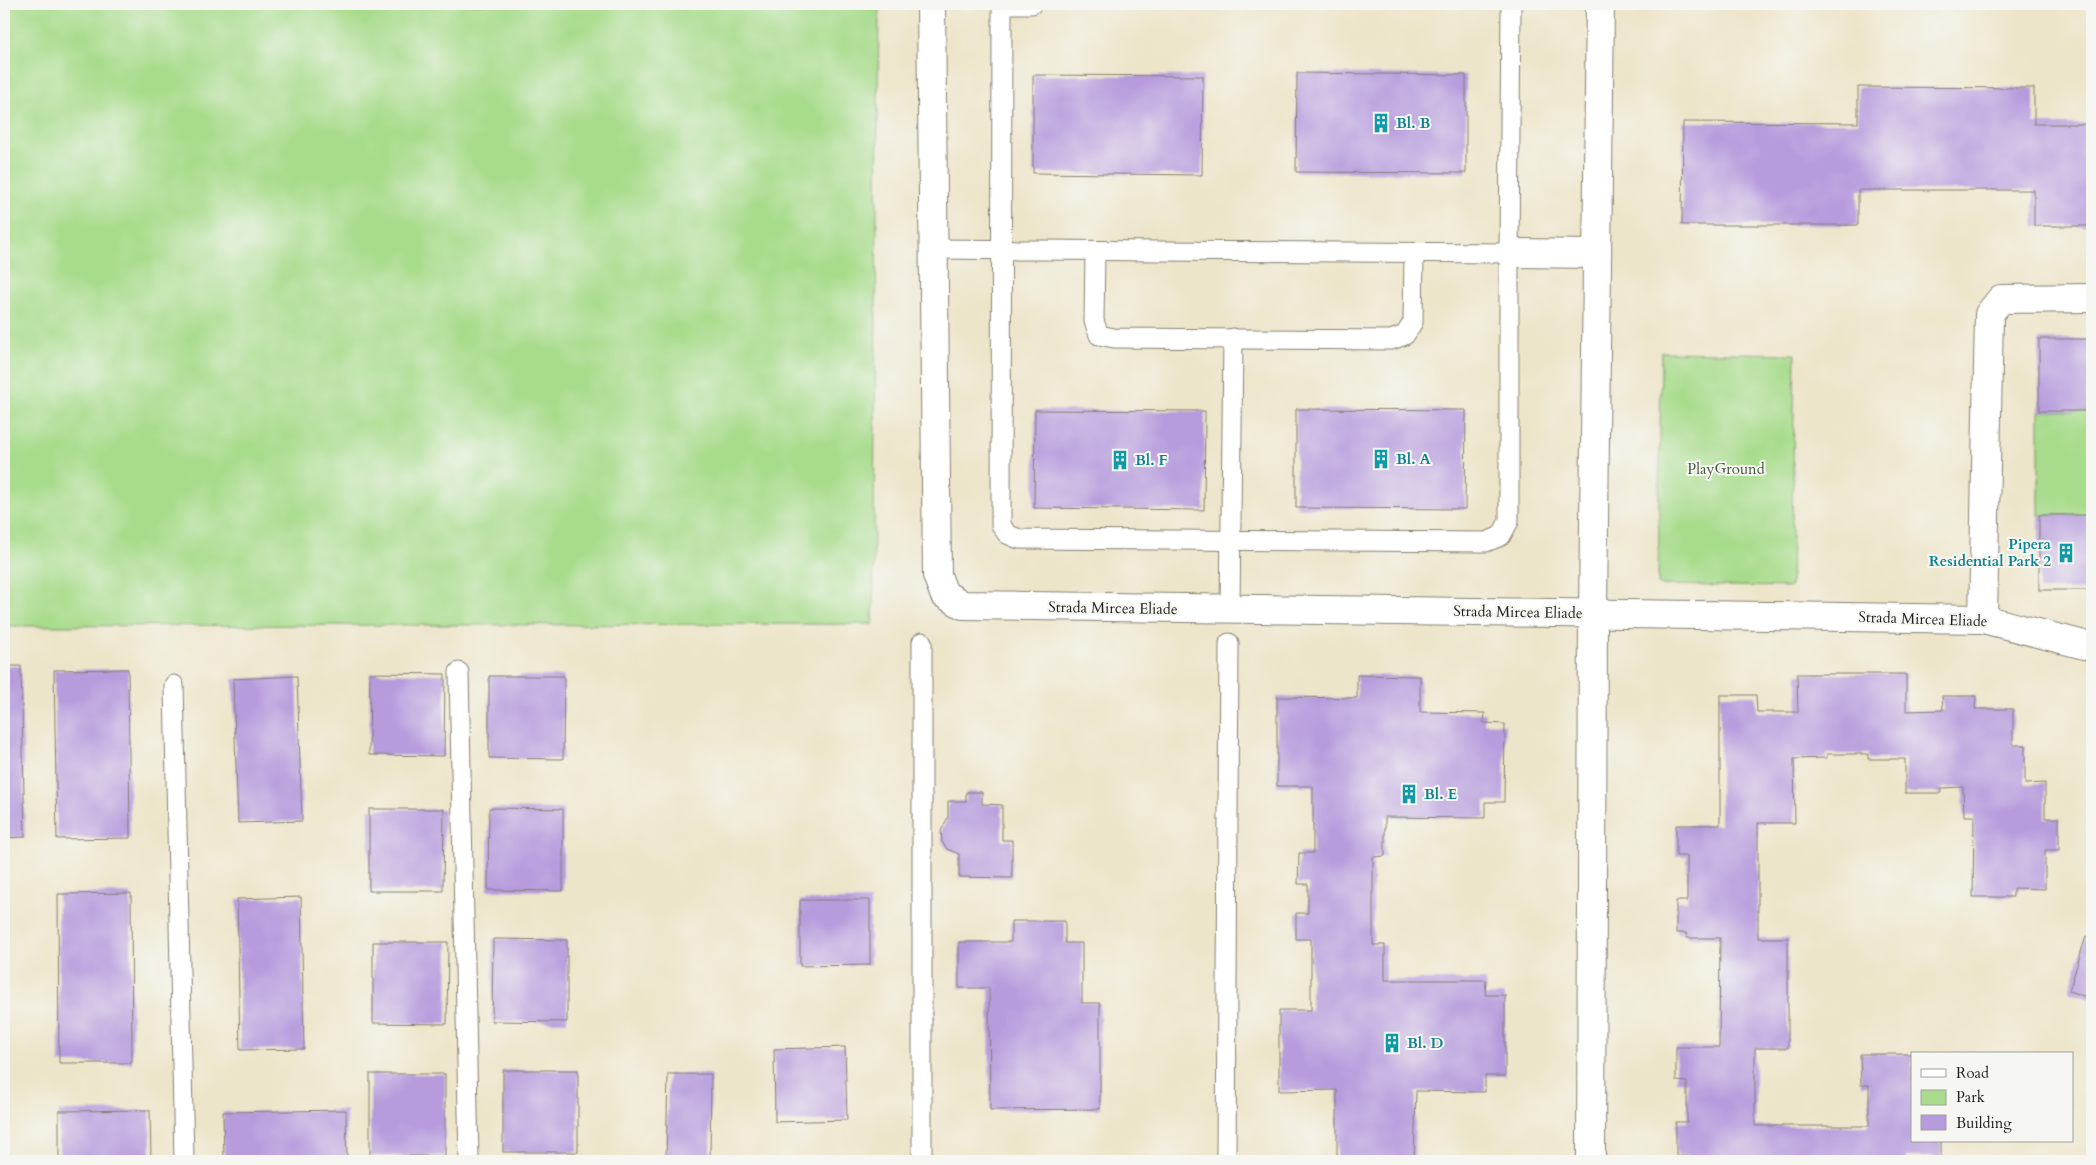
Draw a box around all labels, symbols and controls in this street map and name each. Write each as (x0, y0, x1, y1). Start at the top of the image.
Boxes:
building icon: Bl. B (1370, 112, 1392, 134)
place label: Bl. B (1396, 113, 1431, 133)
building icon: Bl. A (1370, 448, 1392, 470)
building icon: Bl. F (1109, 449, 1131, 471)
place label: Bl. A (1396, 449, 1432, 469)
place label: Bl. F (1135, 450, 1168, 470)
park label: PlayGround (1687, 459, 1765, 479)
place label: Pipera Residential Park 2 (1929, 534, 2052, 571)
building icon: Pipera Residential Park 2 (2055, 542, 2077, 564)
street label: Strada Mircea Eliade (1048, 597, 1178, 619)
street label: Strada Mircea Eliade (1453, 601, 1583, 623)
street label: Strada Mircea Eliade (1858, 607, 1988, 631)
building icon: Bl. E (1398, 783, 1420, 805)
place label: Bl. E (1424, 784, 1457, 804)
building icon: Bl. D (1381, 1032, 1403, 1054)
place label: Bl. D (1407, 1033, 1444, 1053)
legend (1911, 1052, 2074, 1142)
text: Road (1956, 1063, 1989, 1083)
text: Park (1956, 1087, 1985, 1107)
text: Building (1956, 1113, 2012, 1133)

